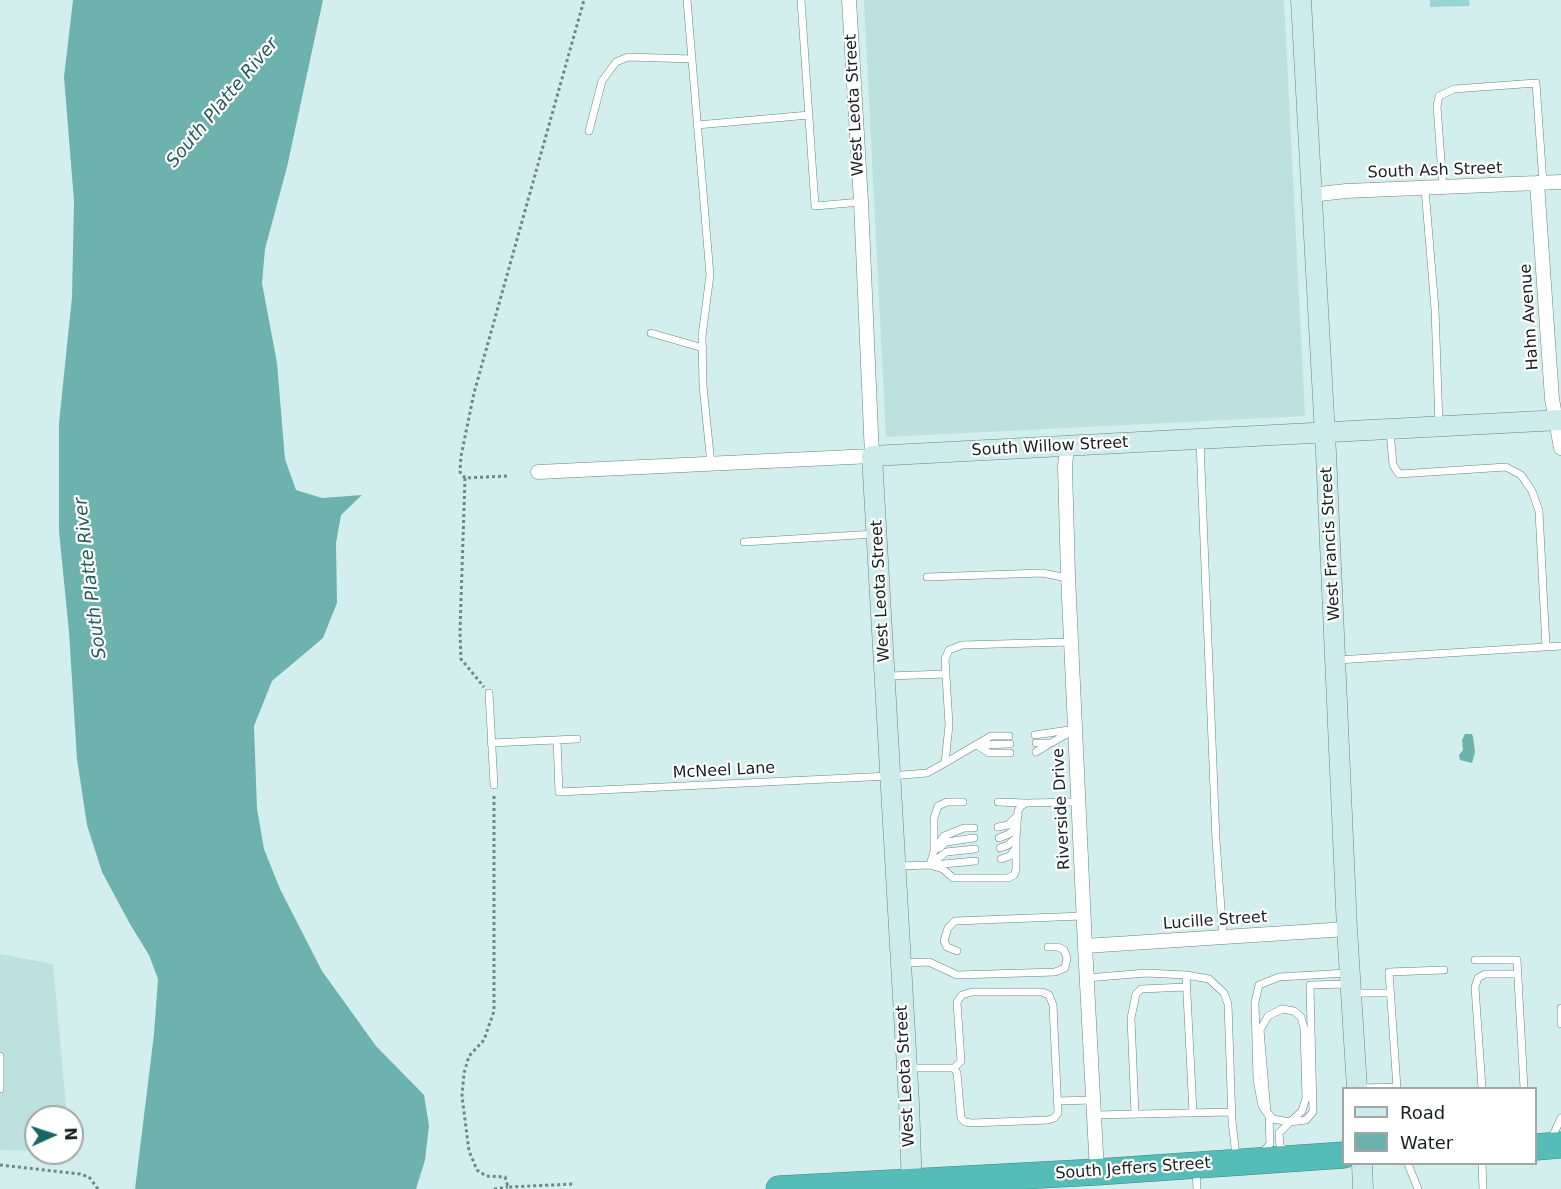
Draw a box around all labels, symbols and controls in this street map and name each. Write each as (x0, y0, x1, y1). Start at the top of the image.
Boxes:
street label: West Leota Street (842, 33, 868, 177)
water label: South Platte River (163, 34, 283, 172)
street label: South Ash Street (1367, 159, 1503, 183)
street label: Hahn Avenue (1517, 263, 1543, 371)
street label: South Willow Street (971, 433, 1129, 461)
street label: West Francis Street (1317, 466, 1345, 622)
water label: South Platte River (70, 496, 112, 660)
street label: West Leota Street (868, 519, 894, 663)
street label: Riverside Drive (1049, 748, 1075, 870)
street label: McNeel Lane (672, 759, 776, 783)
street label: Lucille Street (1162, 908, 1268, 934)
street label: West Leota Street (893, 1004, 919, 1148)
legend (1342, 1087, 1537, 1165)
text: Road (1400, 1102, 1445, 1123)
north arrow (24, 1105, 84, 1165)
text: N (61, 1127, 80, 1141)
text: Water (1400, 1132, 1453, 1153)
street label: South Jeffers Street (1055, 1154, 1211, 1184)

